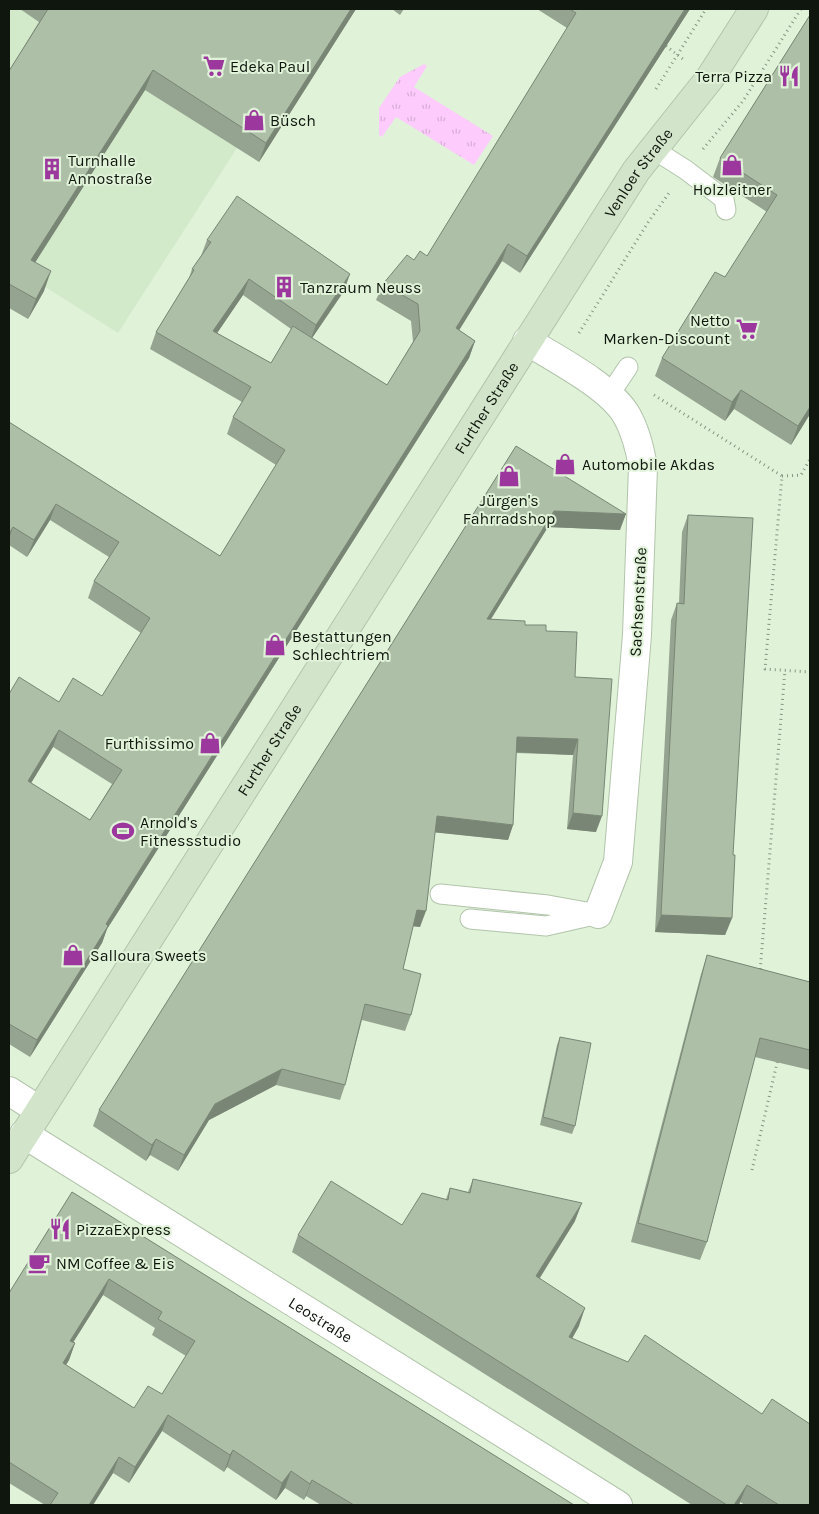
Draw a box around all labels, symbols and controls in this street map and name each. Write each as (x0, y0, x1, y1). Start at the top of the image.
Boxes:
supermarket icon: Edeka Paul (201, 53, 227, 79)
place label: Edeka Paul (230, 57, 310, 76)
restaurant icon: Terra Pizza (776, 63, 802, 89)
place label: Terra Pizza (695, 67, 772, 86)
shop icon: Büsch (241, 107, 267, 133)
place label: Büsch (270, 111, 316, 130)
street label: Venloer Straße (600, 124, 676, 221)
place label: Turnhalle Annostraße (68, 151, 152, 188)
shop icon: Holzleitner (719, 152, 745, 178)
building icon: Turnhalle Annostraße (39, 156, 65, 182)
place label: Holzleitner (693, 180, 772, 199)
building icon: Tanzraum Neuss (271, 274, 297, 300)
place label: Tanzraum Neuss (300, 278, 421, 297)
place label: Netto Marken-Discount (603, 311, 730, 348)
supermarket icon: Netto Marken-Discount (734, 316, 760, 342)
street label: Further Straße (450, 358, 522, 457)
shop icon: Automobile Akdas (552, 451, 578, 477)
place label: Automobile Akdas (582, 455, 715, 474)
shop icon: Jürgen's Fahrradshop (496, 463, 522, 489)
place label: Jürgen's Fahrradshop (463, 491, 555, 528)
street label: Sachsenstraße (626, 547, 650, 657)
place label: Bestattungen Schlechtriem (292, 627, 392, 664)
shop icon: Bestattungen Schlechtriem (262, 632, 288, 658)
street label: Further Straße (233, 700, 305, 799)
shop icon: Furthissimo (197, 730, 223, 756)
place label: Furthissimo (105, 734, 194, 753)
place label: Arnold's Fitnessstudio (140, 813, 241, 850)
sports icon: Arnold's Fitnessstudio (110, 818, 136, 844)
shop icon: Salloura Sweets (60, 942, 86, 968)
place label: Salloura Sweets (90, 946, 206, 965)
restaurant icon: PizzaExpress (47, 1216, 73, 1242)
place label: PizzaExpress (76, 1220, 171, 1239)
cafe icon: NM Coffee & Eis (26, 1250, 52, 1276)
place label: NM Coffee & Eis (56, 1254, 175, 1273)
street label: Leostraße (285, 1292, 356, 1346)

